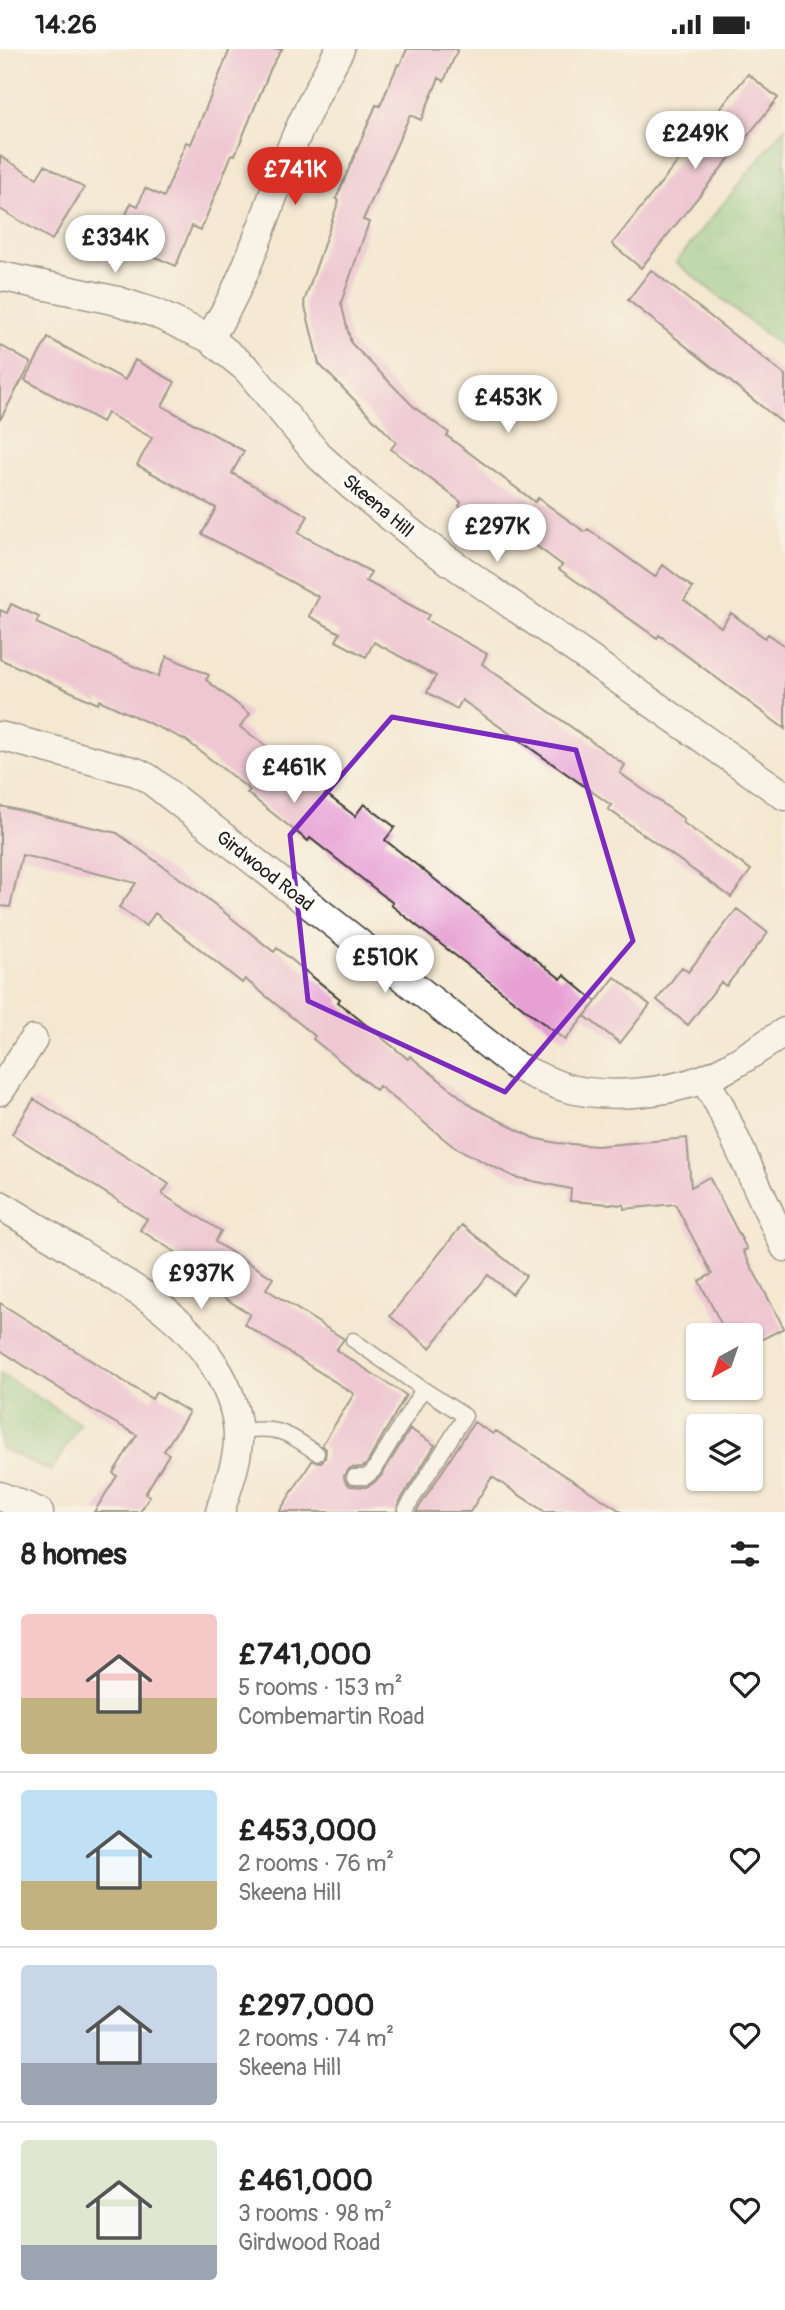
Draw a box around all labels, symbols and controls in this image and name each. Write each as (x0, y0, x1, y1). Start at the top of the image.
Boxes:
text: 14:26 (35, 9, 97, 41)
pin: £249K (646, 111, 744, 171)
text: £249K (662, 119, 728, 148)
pin: £741K (246, 148, 344, 207)
text: £741K (263, 155, 327, 184)
pin: £334K (66, 215, 164, 275)
text: £334K (81, 223, 149, 252)
pin: £453K (459, 375, 557, 435)
text: £453K (474, 383, 542, 412)
street label: Skeena Hill (338, 469, 418, 543)
pin: £297K (448, 505, 546, 564)
text: £297K (464, 512, 530, 541)
pin: £461K (245, 745, 343, 805)
text: £461K (262, 753, 326, 782)
street label: Girdwood Road (211, 825, 319, 917)
pin: £510K (336, 935, 434, 995)
text: £510K (352, 943, 418, 972)
pin: £937K (152, 1251, 250, 1311)
text: £937K (168, 1259, 234, 1288)
north arrow (686, 1323, 763, 1400)
map controls (686, 1323, 763, 1491)
button: layers (686, 1414, 763, 1491)
icon: filters (726, 1535, 764, 1573)
text: 8 homes (21, 1536, 127, 1573)
text: £741,000 (238, 1636, 371, 1673)
icon: home (77, 1642, 161, 1726)
icon: heart (726, 1665, 764, 1703)
text: 5 rooms · 153 m² (238, 1673, 403, 1702)
text: Combemartin Road (238, 1702, 425, 1731)
text: £453,000 (238, 1812, 377, 1849)
icon: home (77, 1818, 161, 1902)
icon: heart (726, 1841, 764, 1879)
text: 2 rooms · 76 m² (238, 1849, 394, 1878)
text: Skeena Hill (238, 1878, 342, 1907)
text: £297,000 (238, 1987, 374, 2024)
icon: home (77, 1993, 161, 2077)
icon: heart (726, 2016, 764, 2054)
text: 2 rooms · 74 m² (238, 2024, 394, 2053)
text: Skeena Hill (238, 2053, 342, 2082)
text: £461,000 (238, 2162, 373, 2199)
icon: home (77, 2168, 161, 2252)
icon: heart (726, 2191, 764, 2229)
text: 3 rooms · 98 m² (238, 2199, 392, 2228)
text: Girdwood Road (238, 2228, 381, 2257)

